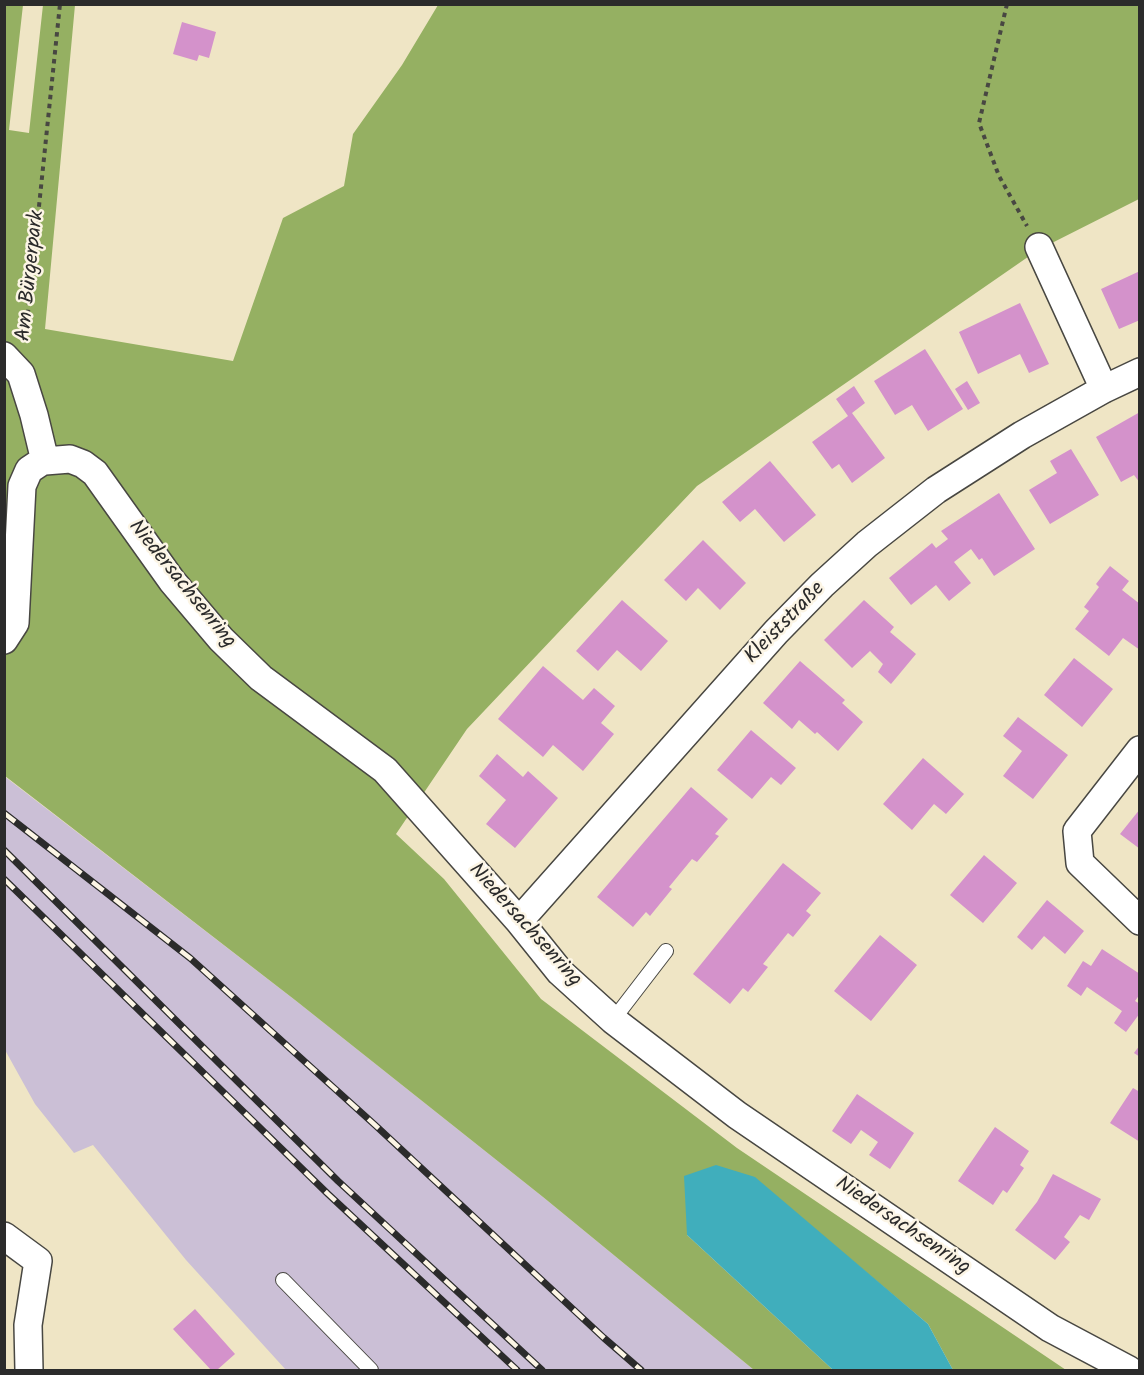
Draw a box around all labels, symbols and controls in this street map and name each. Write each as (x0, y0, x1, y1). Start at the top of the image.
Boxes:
street label: Am Bürgerpark (13, 209, 51, 343)
street label: Niedersachsenring (122, 516, 240, 654)
street label: Kleiststraße (741, 578, 831, 670)
street label: Niedersachsenring (462, 859, 586, 993)
street label: Niedersachsenring (830, 1172, 974, 1282)

